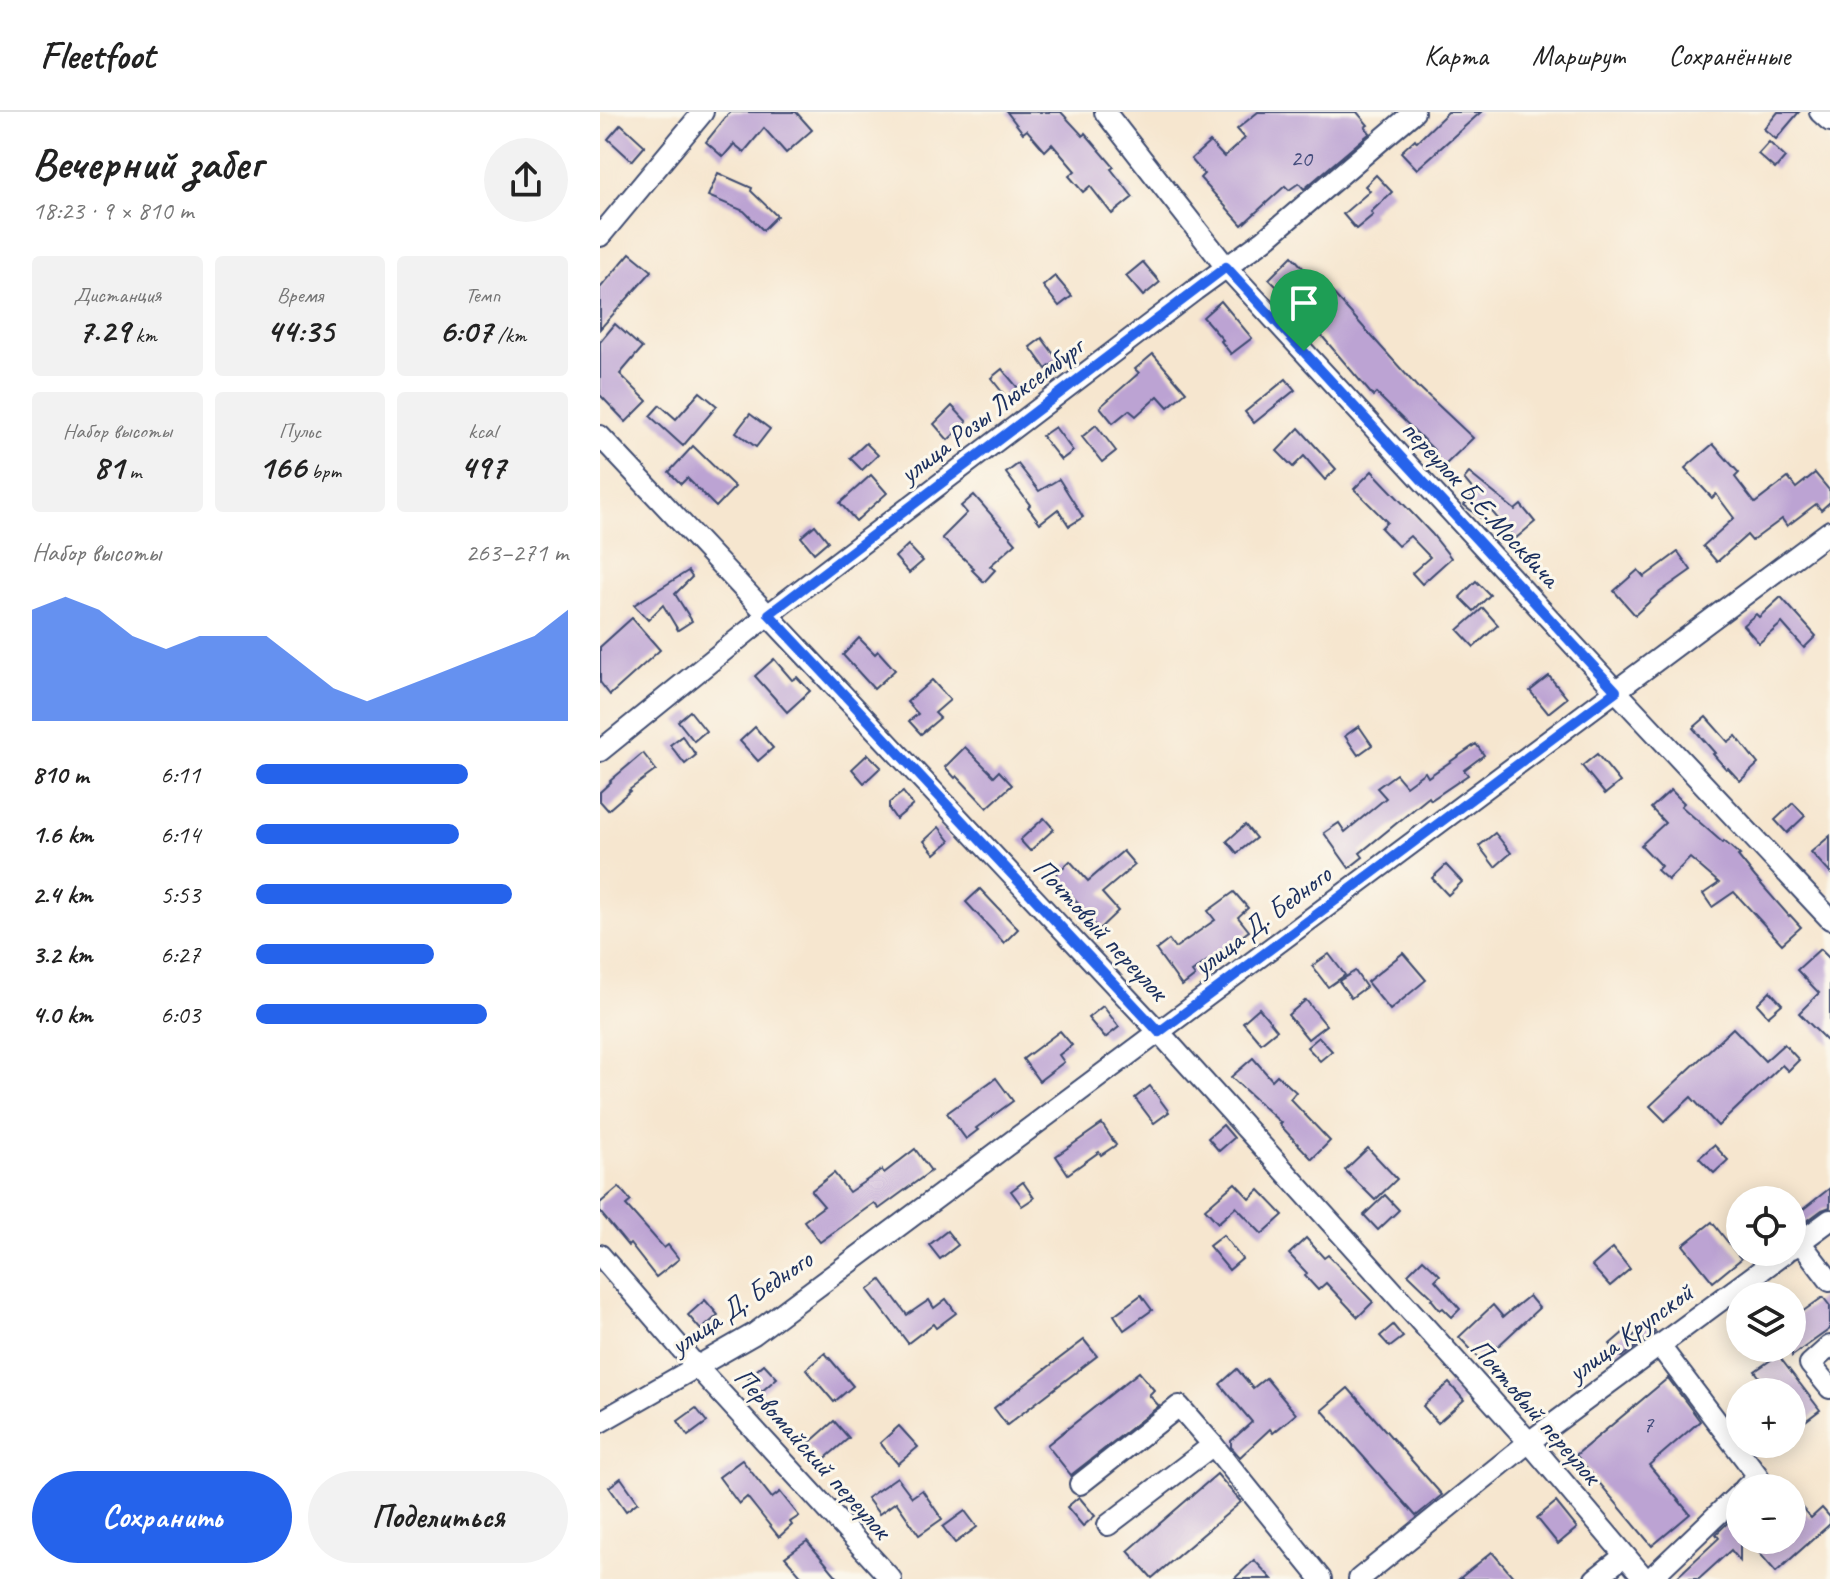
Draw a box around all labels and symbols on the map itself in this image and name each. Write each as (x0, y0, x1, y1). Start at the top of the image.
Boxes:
house number: 20 (1290, 143, 1314, 173)
pin (1270, 269, 1338, 351)
street label: улица Розы Люксембург (890, 327, 1093, 492)
street label: переулок Б.Е.Москвича (1394, 412, 1570, 596)
street label: Почтовый переулок (1026, 850, 1178, 1010)
street label: улица Д. Бедного (1184, 855, 1340, 985)
street label: улица Д. Бедного (662, 1240, 821, 1364)
street label: улица Крупской (1559, 1274, 1701, 1391)
street label: Почтовый переулок (1463, 1331, 1611, 1493)
street label: Первомайский переулок (727, 1360, 901, 1548)
house number: 7 (1643, 1409, 1655, 1439)

